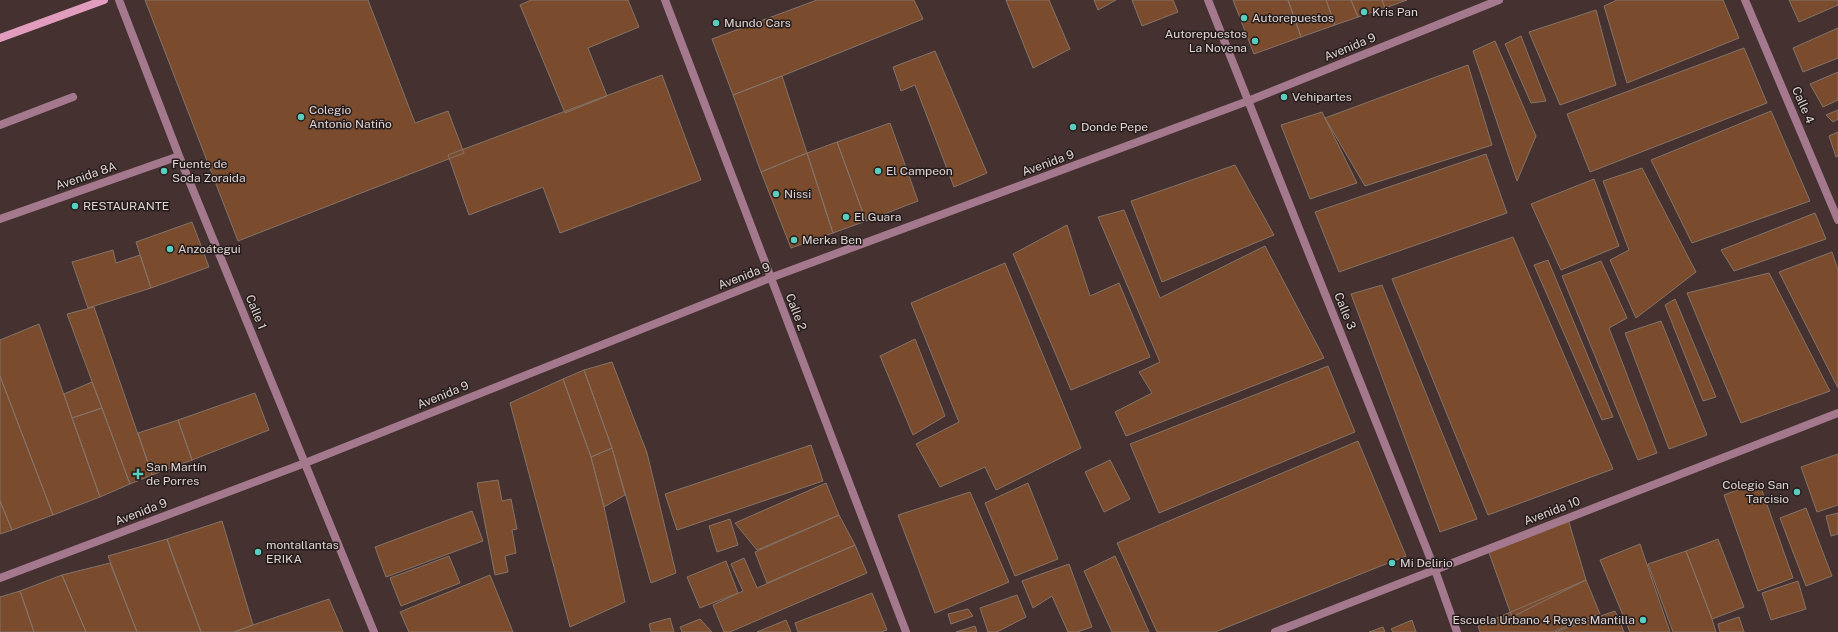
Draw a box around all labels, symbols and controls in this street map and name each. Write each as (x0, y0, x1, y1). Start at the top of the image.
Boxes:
place label: Kris Pan (1372, 5, 1418, 19)
marker: Kris Pan (1359, 7, 1369, 17)
place label: Autorepuestos (1252, 11, 1334, 25)
marker: Autorepuestos (1239, 13, 1249, 23)
place label: Mundo Cars (724, 16, 791, 30)
marker: Mundo Cars (711, 18, 721, 28)
place label: Autorepuestos La Novena (1165, 27, 1247, 55)
street label: Avenida 9 (1322, 30, 1378, 64)
marker: Autorepuestos La Novena (1250, 36, 1260, 46)
street label: Calle 4 (1789, 84, 1817, 126)
place label: Vehipartes (1292, 90, 1352, 104)
marker: Vehipartes (1279, 92, 1289, 102)
place label: Colegio Antonio Natiño (309, 103, 392, 131)
marker: Colegio Antonio Natiño (296, 112, 306, 122)
place label: Donde Pepe (1081, 120, 1148, 134)
marker: Donde Pepe (1068, 122, 1078, 132)
street label: Avenida 9 (1020, 147, 1076, 179)
place label: Fuente de Soda Zoraida (172, 157, 246, 185)
street label: Avenida 8A (54, 159, 119, 193)
place label: El Campeon (886, 164, 953, 178)
marker: Fuente de Soda Zoraida (159, 166, 169, 176)
marker: El Campeon (873, 166, 883, 176)
place label: Nissi (784, 187, 811, 201)
marker: Nissi (771, 189, 781, 199)
place label: RESTAURANTE (83, 199, 169, 213)
marker: RESTAURANTE (70, 201, 80, 211)
place label: El Guara (854, 210, 901, 224)
marker: El Guara (841, 212, 851, 222)
place label: Merka Ben (802, 233, 862, 247)
marker: Merka Ben (789, 235, 799, 245)
place label: Anzoátegui (178, 242, 241, 256)
marker: Anzoátegui (165, 244, 175, 254)
street label: Avenida 9 (716, 260, 772, 292)
street label: Calle 3 (1331, 290, 1359, 332)
street label: Calle 2 (783, 292, 809, 332)
street label: Calle 1 (243, 293, 269, 331)
street label: Avenida 9 (415, 378, 471, 412)
place label: San Martín de Porres (146, 460, 207, 488)
marker: San Martín de Porres (133, 469, 143, 479)
place label: Colegio San Tarcisio (1722, 478, 1789, 506)
marker: Colegio San Tarcisio (1792, 487, 1802, 497)
street label: Avenida 10 (1522, 494, 1582, 528)
street label: Avenida 9 (113, 496, 169, 528)
place label: montallantas ERIKA (266, 538, 339, 566)
marker: montallantas ERIKA (253, 547, 263, 557)
place label: Mi Delirio (1400, 556, 1453, 570)
marker: Mi Delirio (1387, 558, 1397, 568)
place label: Escuela Urbano 4 Reyes Mantilla (1452, 613, 1635, 627)
marker: Escuela Urbano 4 Reyes Mantilla (1638, 615, 1648, 625)

